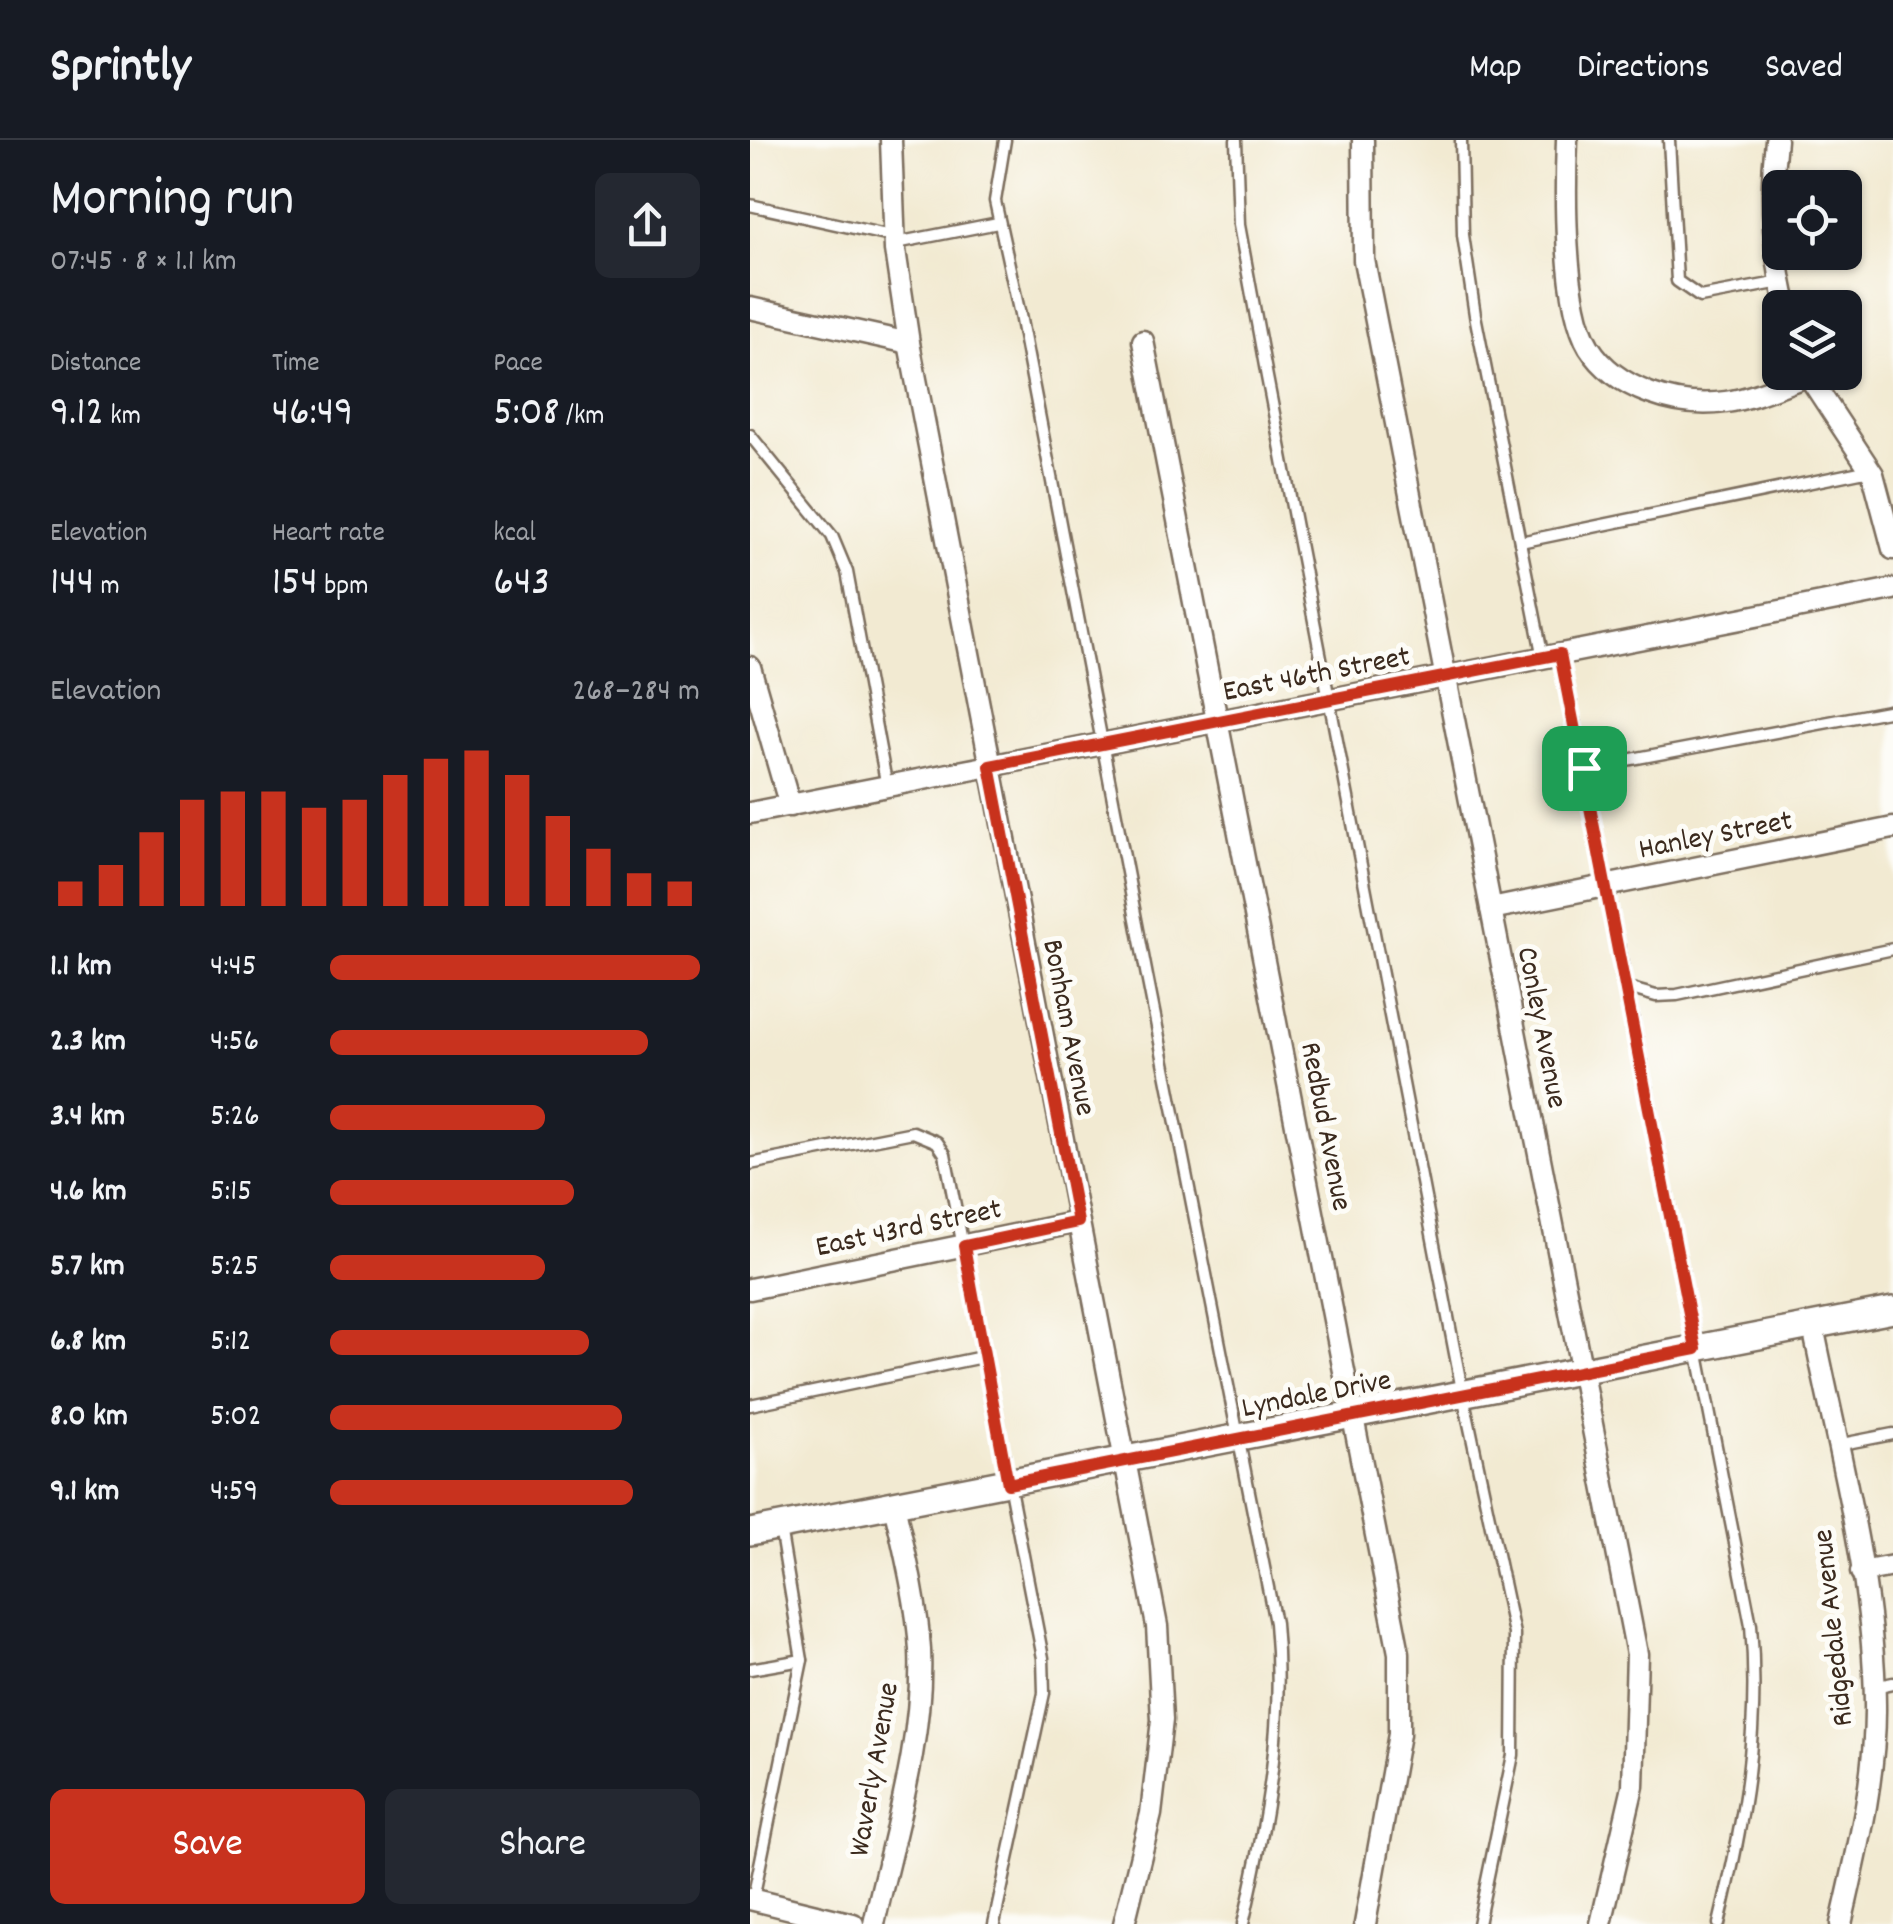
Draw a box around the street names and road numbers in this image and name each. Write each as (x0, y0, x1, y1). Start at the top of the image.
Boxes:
street label: East 46th Street (1220, 637, 1414, 716)
street label: Hanley Street (1635, 801, 1796, 873)
street label: Bonham Avenue (1028, 936, 1105, 1120)
street label: Conley Avenue (1503, 944, 1576, 1112)
street label: Redbud Avenue (1286, 1039, 1361, 1215)
street label: East 43rd Street (812, 1190, 1006, 1271)
street label: Lyndale Drive (1238, 1361, 1395, 1432)
street label: Ridgedale Avenue (1804, 1527, 1867, 1728)
street label: Waverly Avenue (840, 1679, 913, 1860)

